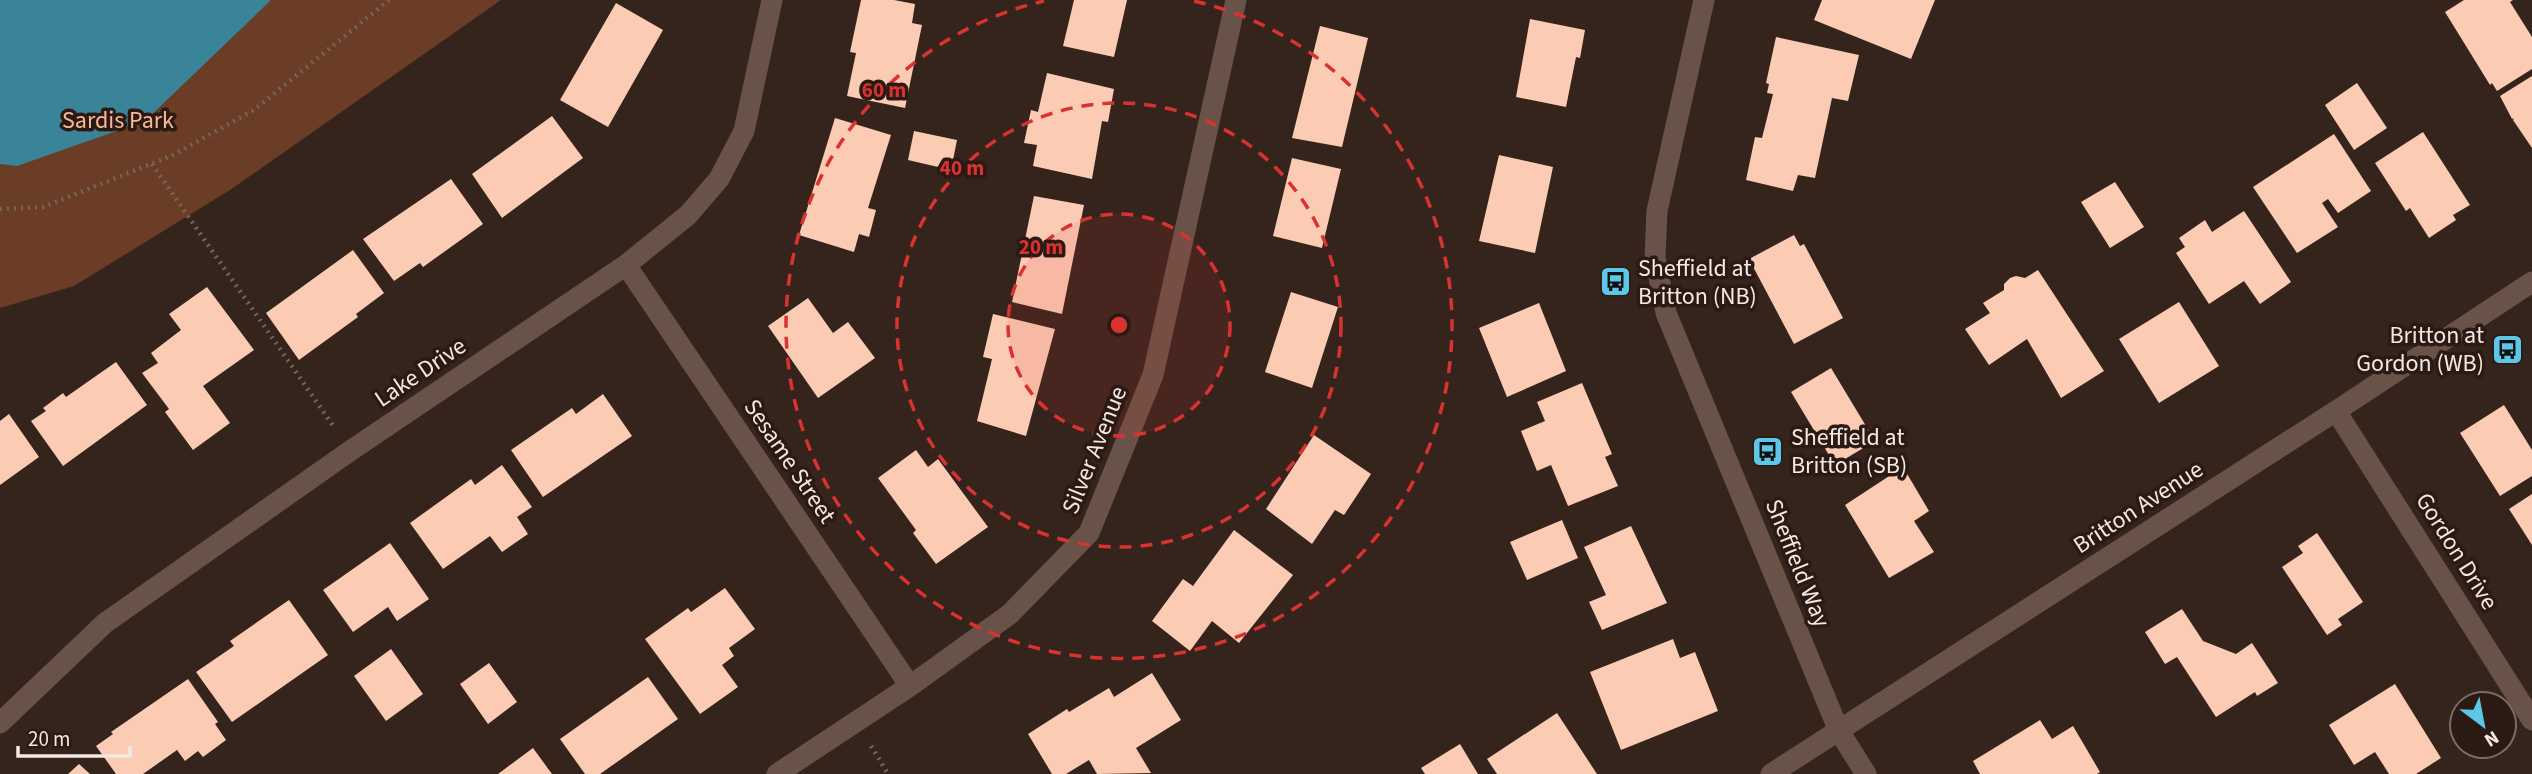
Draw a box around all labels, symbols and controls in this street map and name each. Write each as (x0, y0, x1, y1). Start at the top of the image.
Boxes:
text: 60 m (862, 75, 906, 105)
park label: Sardis Park (62, 103, 174, 138)
text: 40 m (940, 153, 984, 183)
text: 20 m (1019, 232, 1063, 262)
place label: Sheffield at Britton (NB) (1638, 251, 1757, 314)
bus stop icon: Sheffield at Britton (NB) (1598, 265, 1632, 299)
centre of rings (1107, 313, 1131, 337)
place label: Britton at Gordon (WB) (2356, 318, 2484, 381)
street label: Lake Drive (367, 329, 473, 416)
bus stop icon: Britton at Gordon (WB) (2490, 332, 2524, 366)
street label: Silver Avenue (1053, 381, 1136, 519)
street label: Sesame Street (735, 392, 844, 531)
place label: Sheffield at Britton (SB) (1791, 420, 1907, 483)
bus stop icon: Sheffield at Britton (SB) (1751, 434, 1785, 468)
street label: Britton Avenue (2066, 452, 2210, 563)
street label: Gordon Drive (2407, 486, 2506, 617)
street label: Sheffield Way (1756, 494, 1839, 633)
north arrow (2448, 690, 2518, 760)
scale bar (18, 714, 130, 758)
text: N (2479, 723, 2504, 753)
text: 20 m (28, 724, 70, 754)

